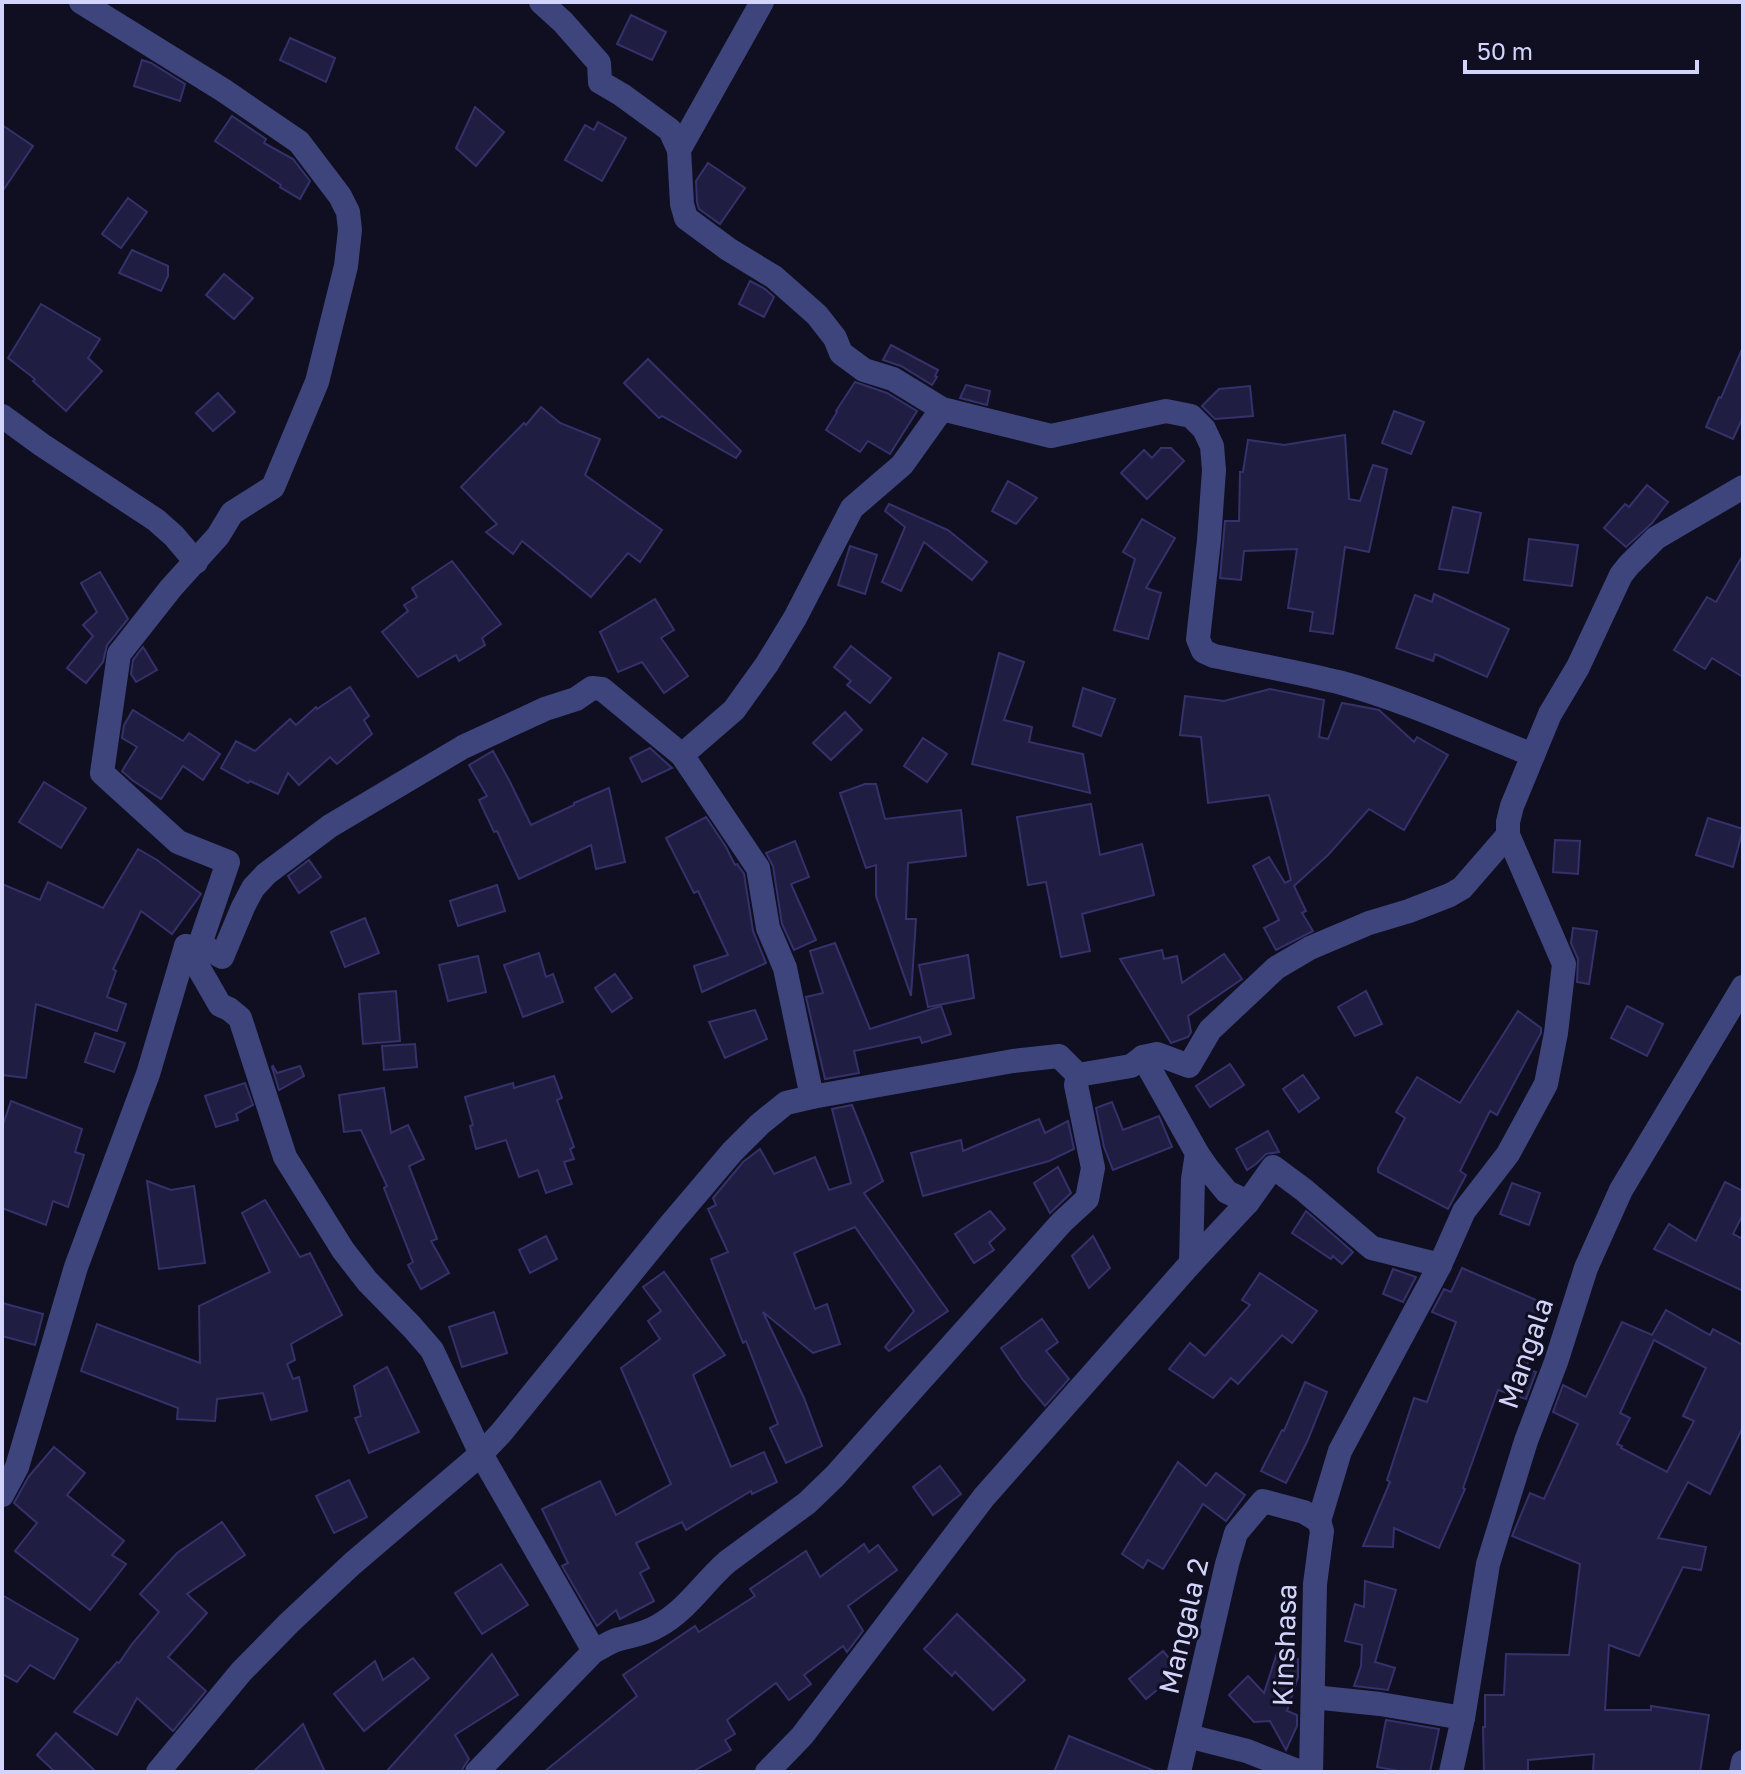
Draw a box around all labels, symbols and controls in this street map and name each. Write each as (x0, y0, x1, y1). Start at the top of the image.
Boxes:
scale bar (1465, 24, 1697, 74)
text: 50 m (1477, 36, 1533, 65)
street label: Mangala (1491, 1293, 1559, 1413)
street label: Mangala 2 (1151, 1555, 1215, 1697)
street label: Kinshasa (1265, 1583, 1303, 1707)

